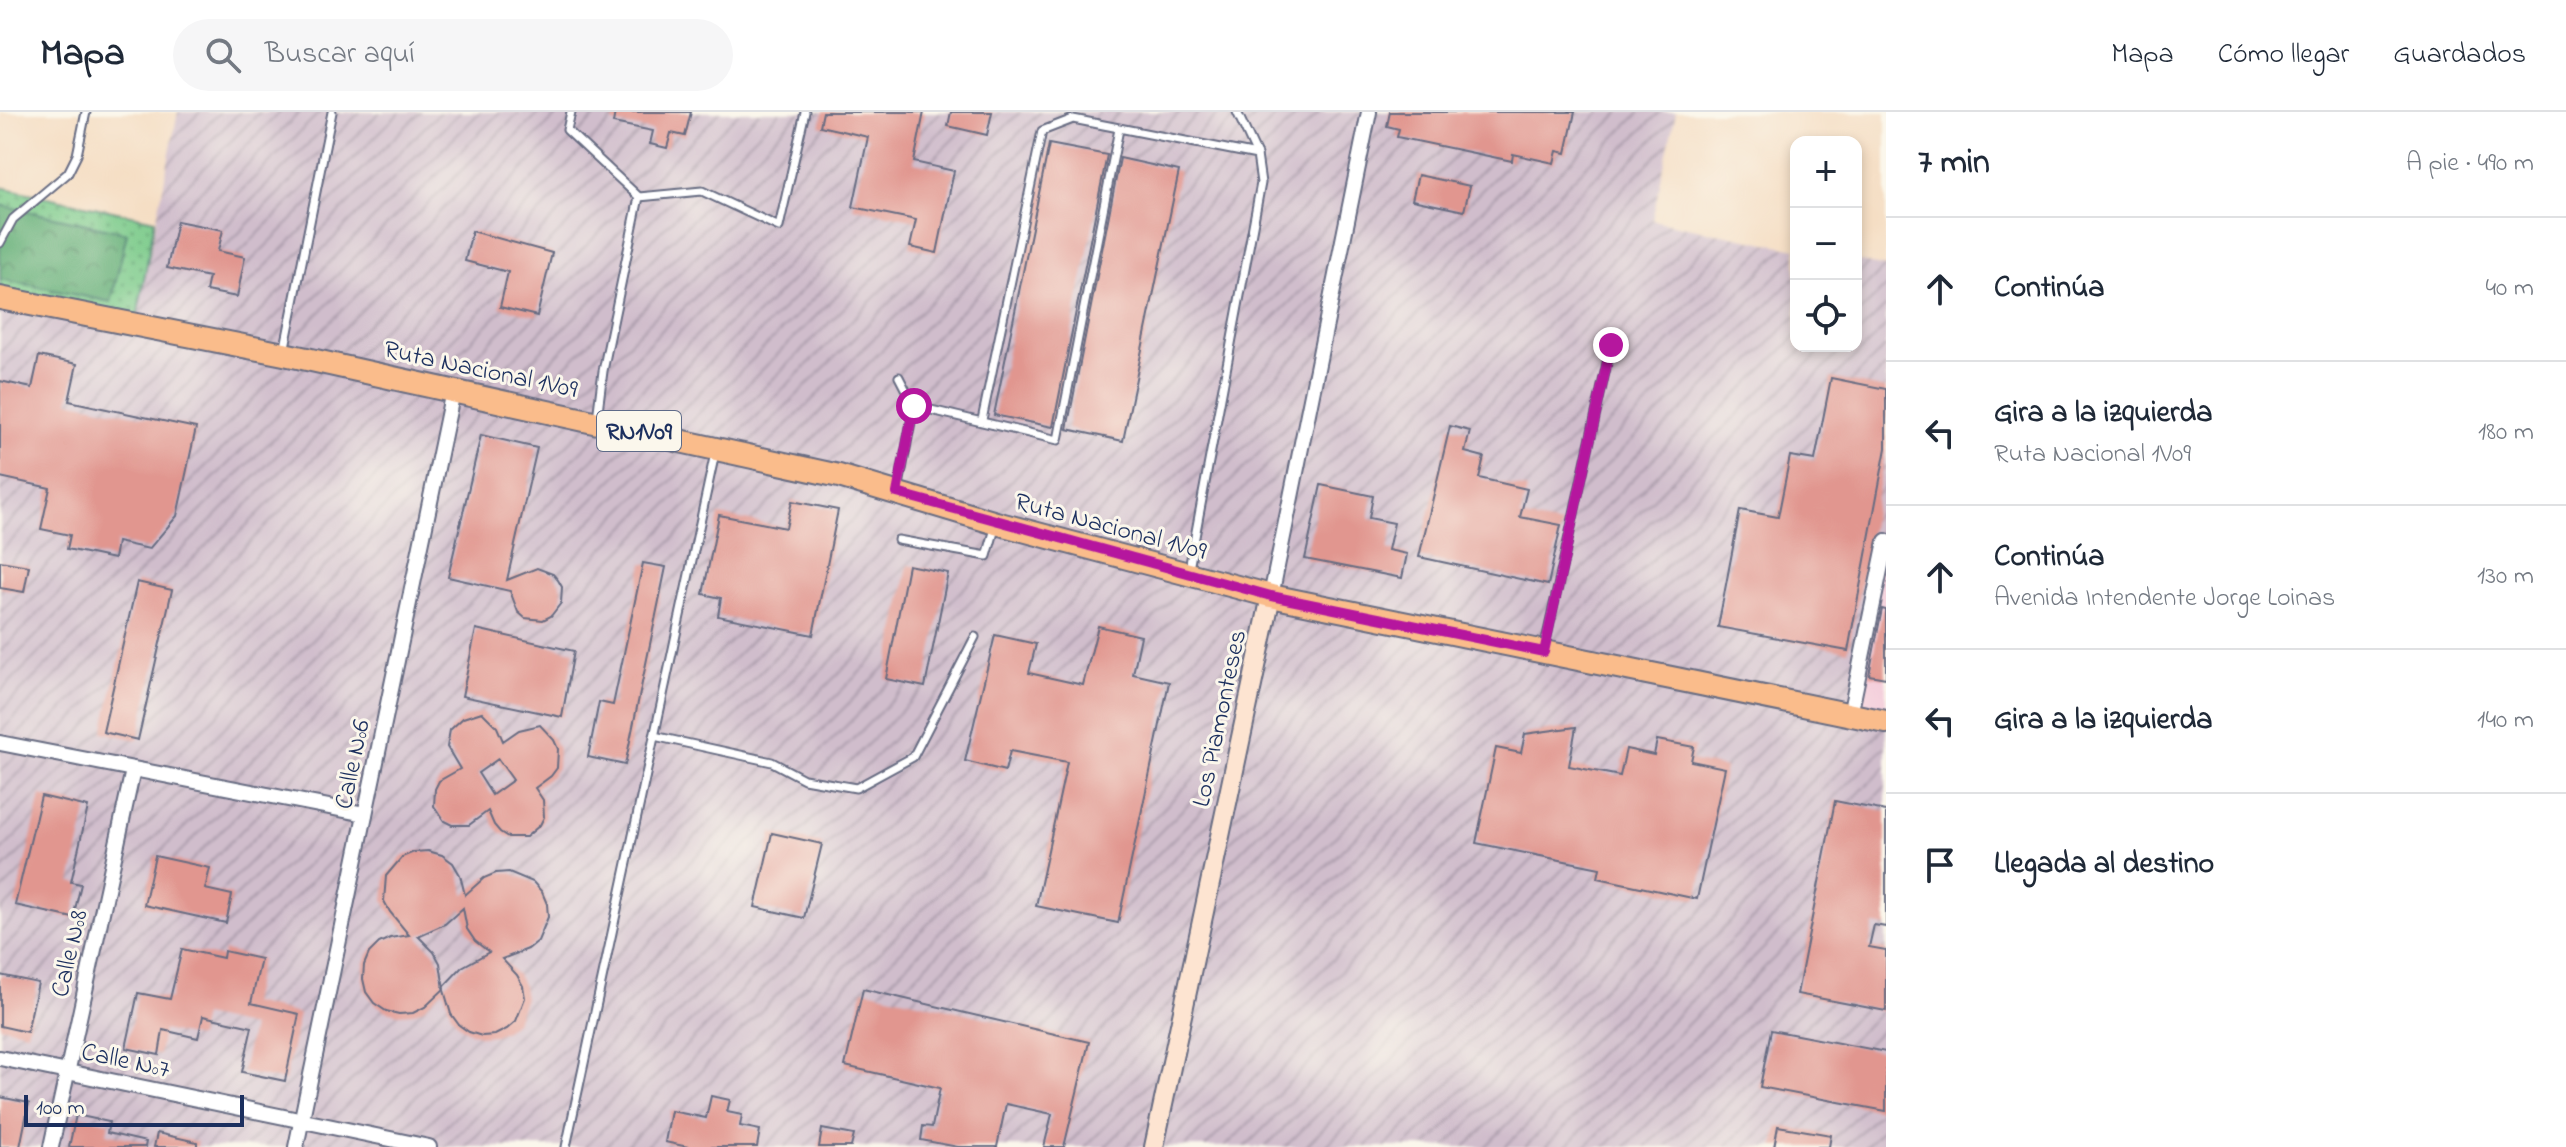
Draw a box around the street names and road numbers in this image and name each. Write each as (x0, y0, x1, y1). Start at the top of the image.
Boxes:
street label: Ruta Nacional 1V09 (380, 332, 581, 410)
road number: RN1V09 (597, 411, 681, 451)
street label: Ruta Nacional 1V09 (1010, 484, 1210, 572)
street label: Los Piamonteses (1184, 627, 1258, 811)
street label: Calle Nº6 (326, 716, 382, 813)
street label: Calle Nº8 (42, 906, 99, 1001)
street label: Calle Nº7 (77, 1034, 174, 1090)

